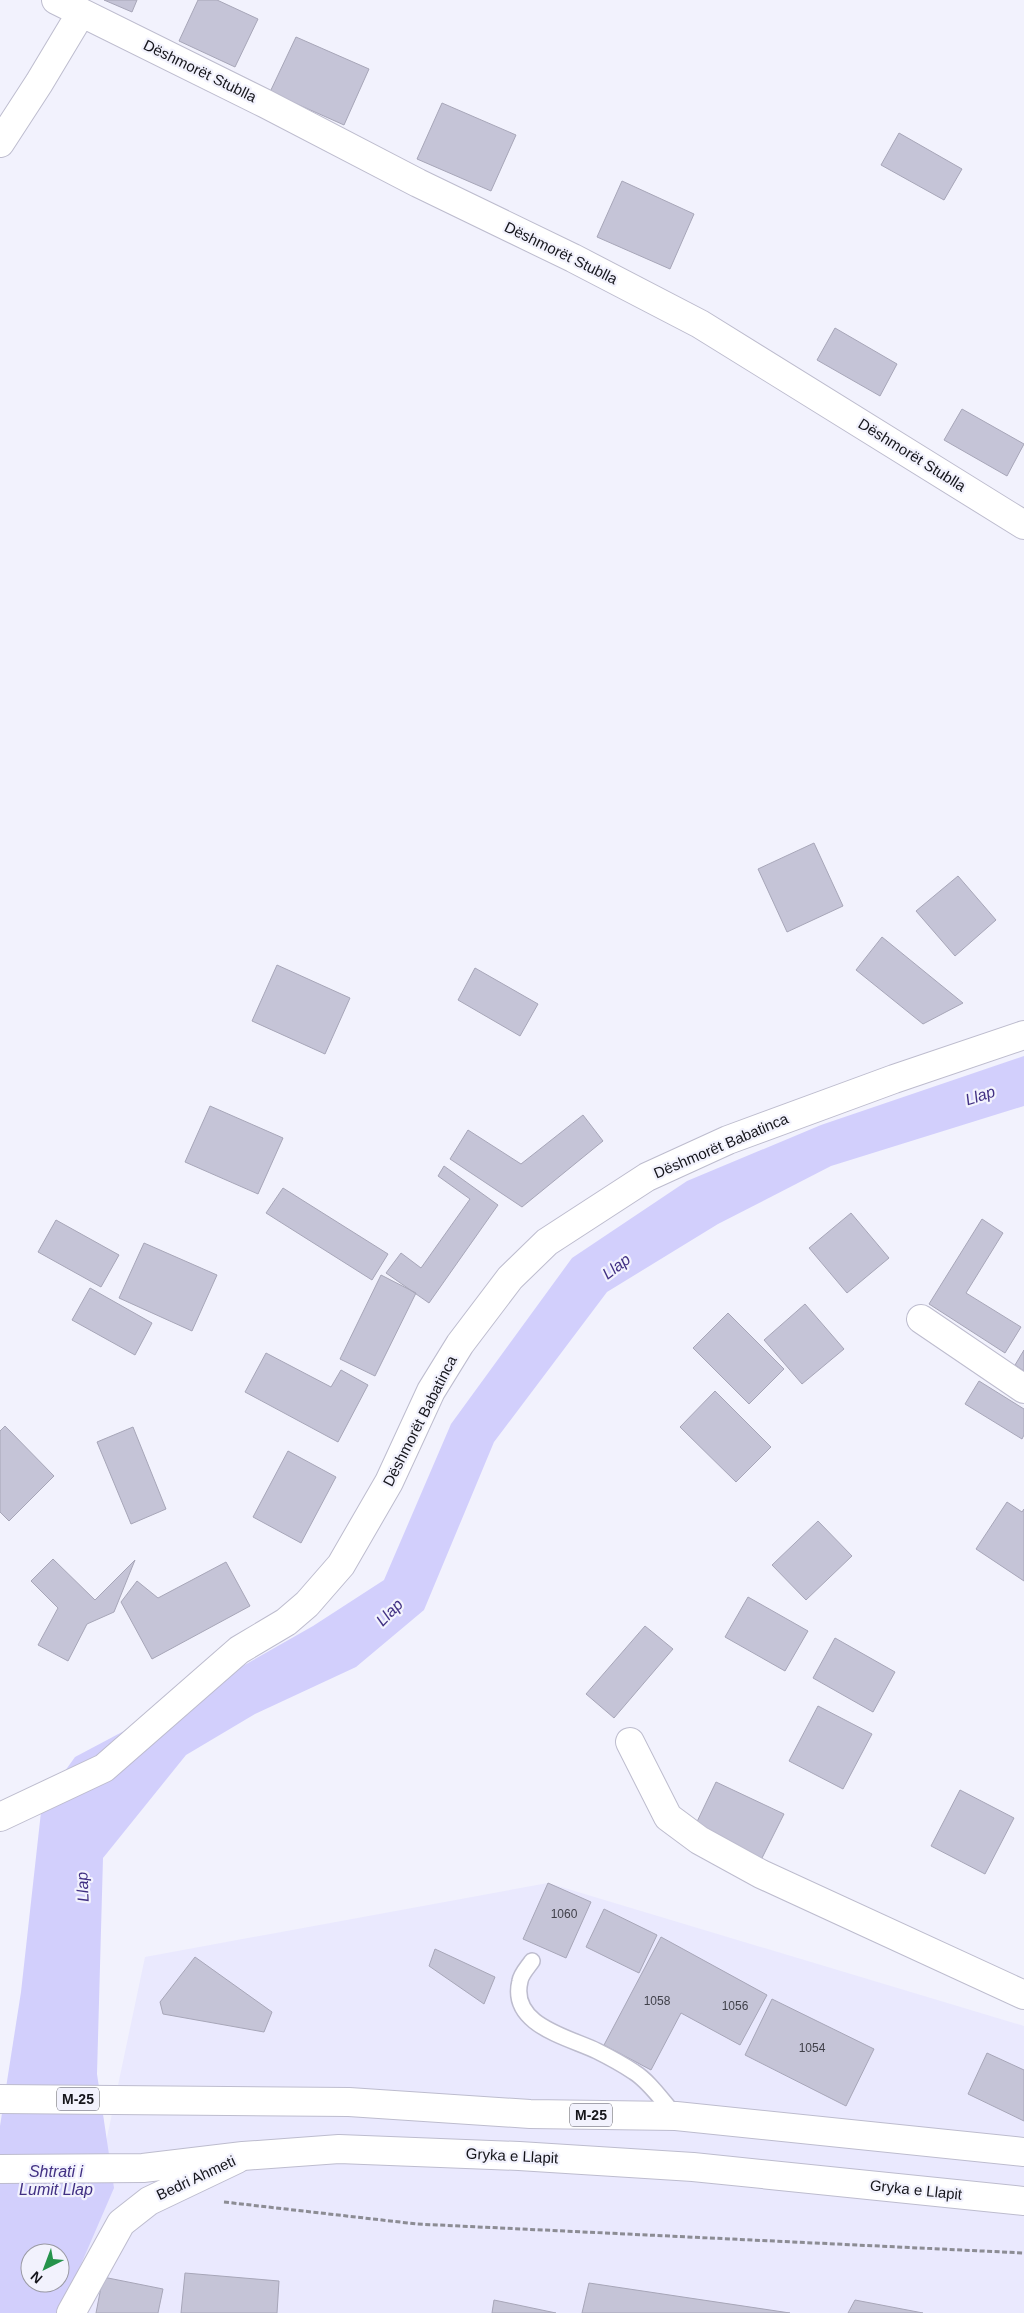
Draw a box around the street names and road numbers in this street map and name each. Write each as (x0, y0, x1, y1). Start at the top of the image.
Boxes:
street label: Dëshmorët Stublla (141, 36, 260, 106)
street label: Dëshmorët Stublla (502, 218, 621, 288)
street label: Dëshmorët Stublla (855, 415, 970, 495)
street label: Dëshmorët Babatinca (651, 1109, 791, 1182)
street label: Dëshmorët Babatinca (379, 1352, 460, 1489)
road number: M-25 (57, 2088, 99, 2110)
road number: M-25 (570, 2104, 612, 2126)
street label: Gryka e Llapit (465, 2145, 560, 2166)
street label: Bedri Ahmeti (154, 2152, 238, 2203)
street label: Gryka e Llapit (869, 2176, 964, 2203)

